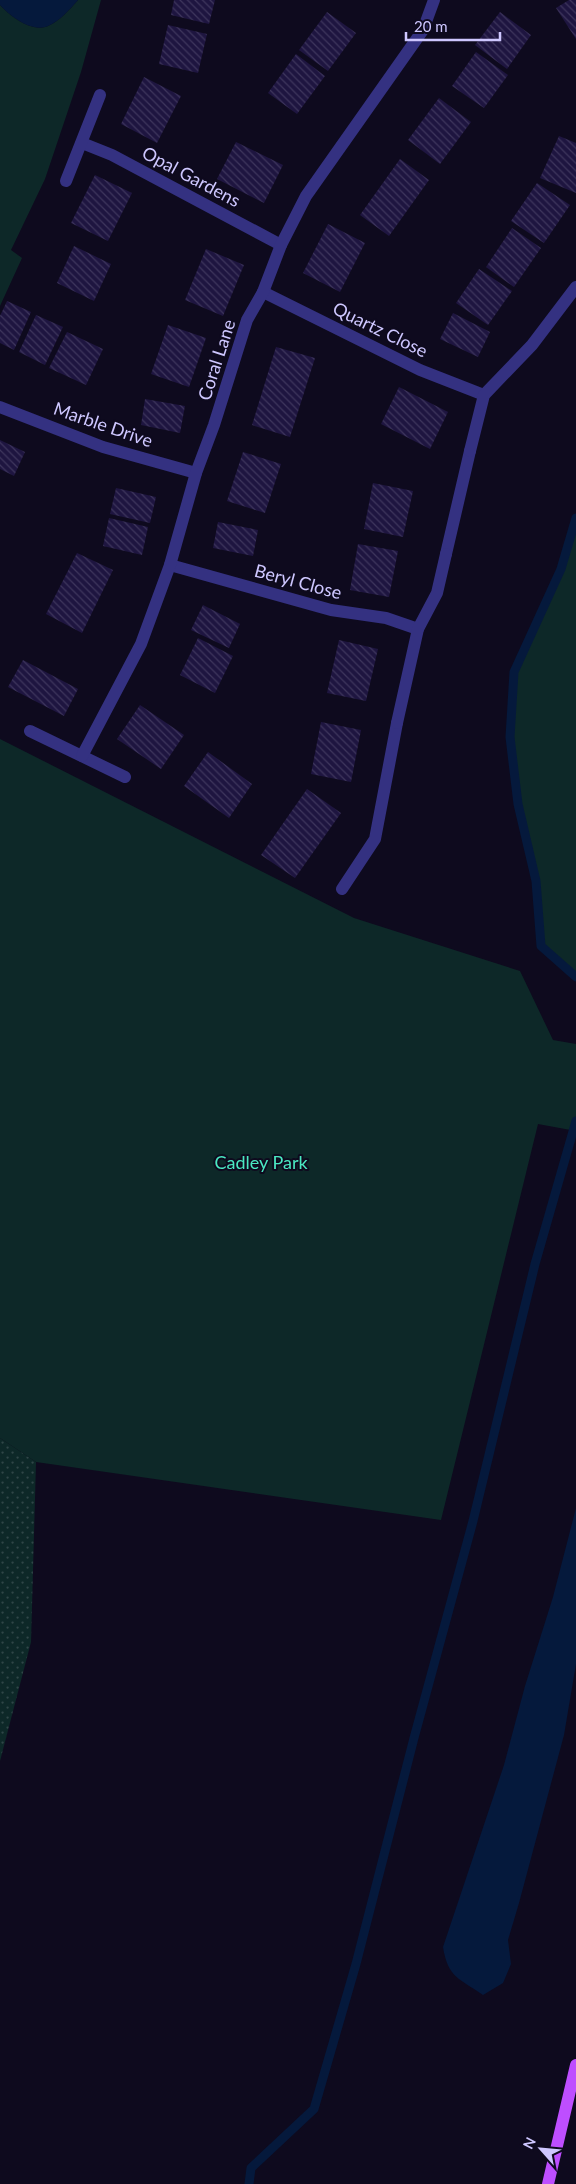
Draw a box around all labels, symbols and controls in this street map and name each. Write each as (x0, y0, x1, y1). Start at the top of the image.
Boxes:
scale bar (406, 10, 500, 42)
text: 20 m (414, 17, 448, 35)
street label: Opal Gardens (139, 141, 244, 211)
street label: Quartz Close (329, 297, 431, 362)
street label: Coral Lane (193, 316, 239, 403)
street label: Marble Drive (51, 397, 156, 451)
street label: Beryl Close (252, 559, 344, 603)
park label: Cadley Park (214, 1151, 308, 1173)
north arrow (516, 2124, 566, 2174)
text: N (519, 2134, 539, 2152)

